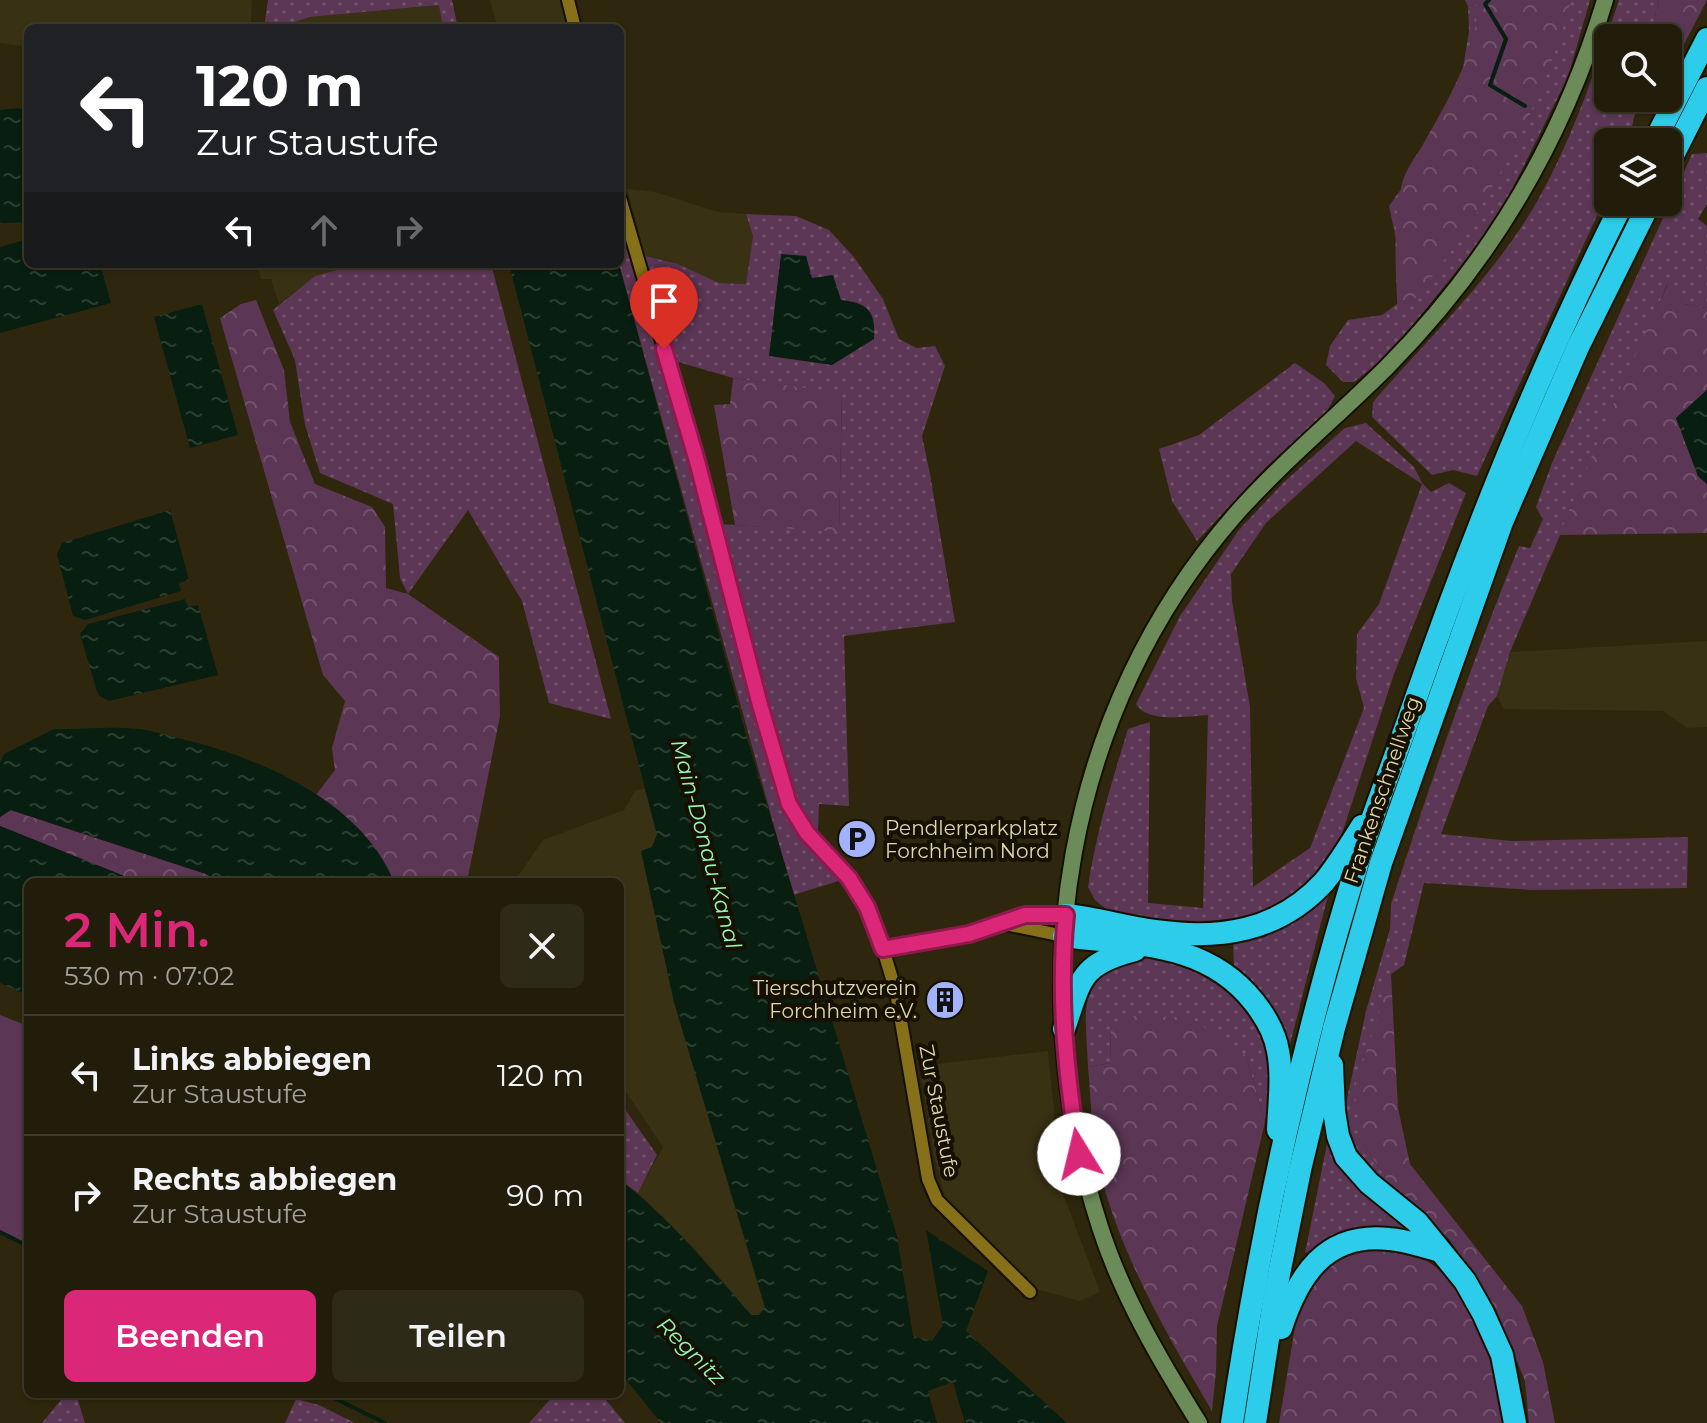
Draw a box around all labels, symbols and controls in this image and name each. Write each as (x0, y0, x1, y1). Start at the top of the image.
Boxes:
map controls (1594, 24, 1682, 216)
button: search (1594, 24, 1682, 112)
text: 120 m (196, 52, 364, 120)
icon: left (64, 56, 168, 160)
text: Zur Staustufe (196, 120, 439, 164)
button: layers (1594, 128, 1682, 216)
icon: left (218, 208, 262, 252)
icon: ahead (302, 208, 346, 252)
icon: right (386, 208, 430, 252)
pin (630, 267, 698, 349)
icon: arrive (642, 279, 686, 323)
street label: Frankenschnellweg (1339, 693, 1425, 887)
water label: Main-Donau-Kanal (665, 736, 747, 952)
place label: Pendlerparkplatz Forchheim Nord (885, 816, 1058, 863)
parking icon: Pendlerparkplatz Forchheim Nord (836, 818, 878, 860)
text: 2 Min. (64, 901, 210, 959)
button: close (500, 904, 584, 988)
text: 530 m · 07:02 (64, 960, 234, 992)
place label: Tierschutzverein Forchheim e.V. (753, 976, 917, 1023)
building icon: Tierschutzverein Forchheim e.V. (924, 979, 966, 1021)
text: Links abbiegen (132, 1041, 372, 1078)
street label: Zur Staustufe (914, 1043, 964, 1179)
icon: left (64, 1053, 108, 1097)
text: 120 m (497, 1057, 584, 1094)
text: Zur Staustufe (132, 1078, 307, 1110)
position arrow (1037, 1112, 1121, 1196)
text: Rechts abbiegen (132, 1161, 397, 1198)
icon: right (64, 1173, 108, 1217)
text: 90 m (506, 1177, 584, 1214)
text: Zur Staustufe (132, 1198, 307, 1230)
button: Beenden (64, 1290, 316, 1382)
button: Teilen (332, 1290, 584, 1382)
water label: Regnitz (651, 1311, 731, 1391)

